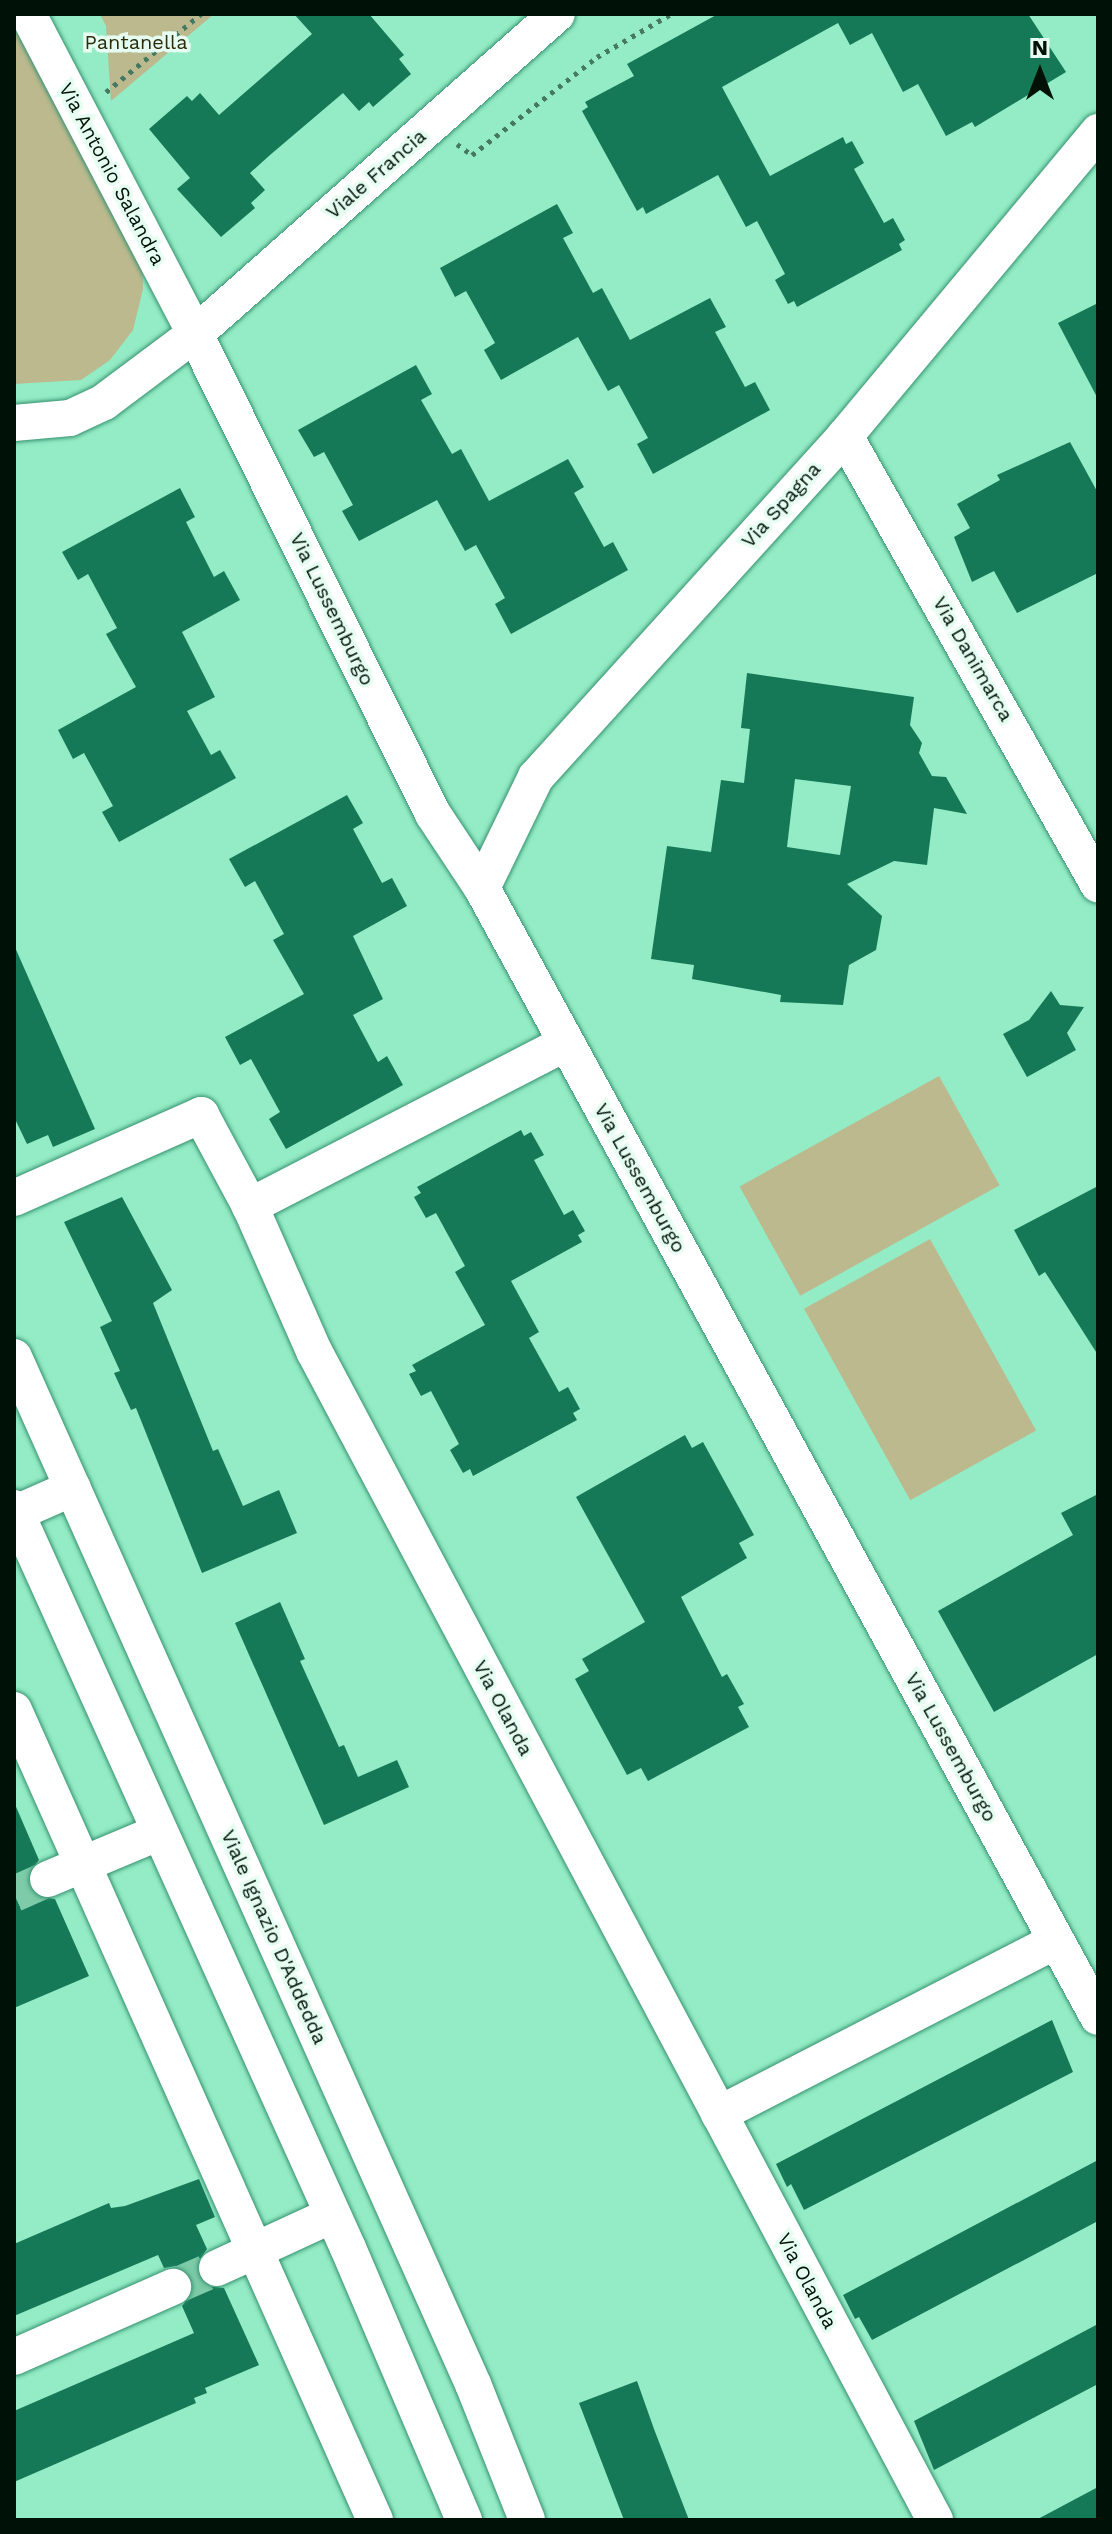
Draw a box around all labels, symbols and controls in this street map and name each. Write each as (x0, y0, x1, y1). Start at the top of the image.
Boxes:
park label: Pantanella (85, 30, 187, 54)
north arrow (1000, 32, 1080, 112)
text: N (1032, 35, 1048, 60)
street label: Via Antonio Salandra (53, 78, 171, 270)
street label: Viale Francia (321, 124, 431, 224)
street label: Via Spagna (736, 457, 826, 553)
street label: Via Lussemburgo (285, 529, 379, 689)
street label: Via Danimarca (927, 592, 1019, 726)
street label: Via Lussemburgo (589, 1099, 691, 1257)
street label: Via Olanda (468, 1656, 538, 1760)
street label: Via Lussemburgo (900, 1668, 1002, 1826)
street label: Viale Ignazio D'Addedda (216, 1826, 332, 2048)
street label: Via Olanda (772, 2229, 842, 2333)

